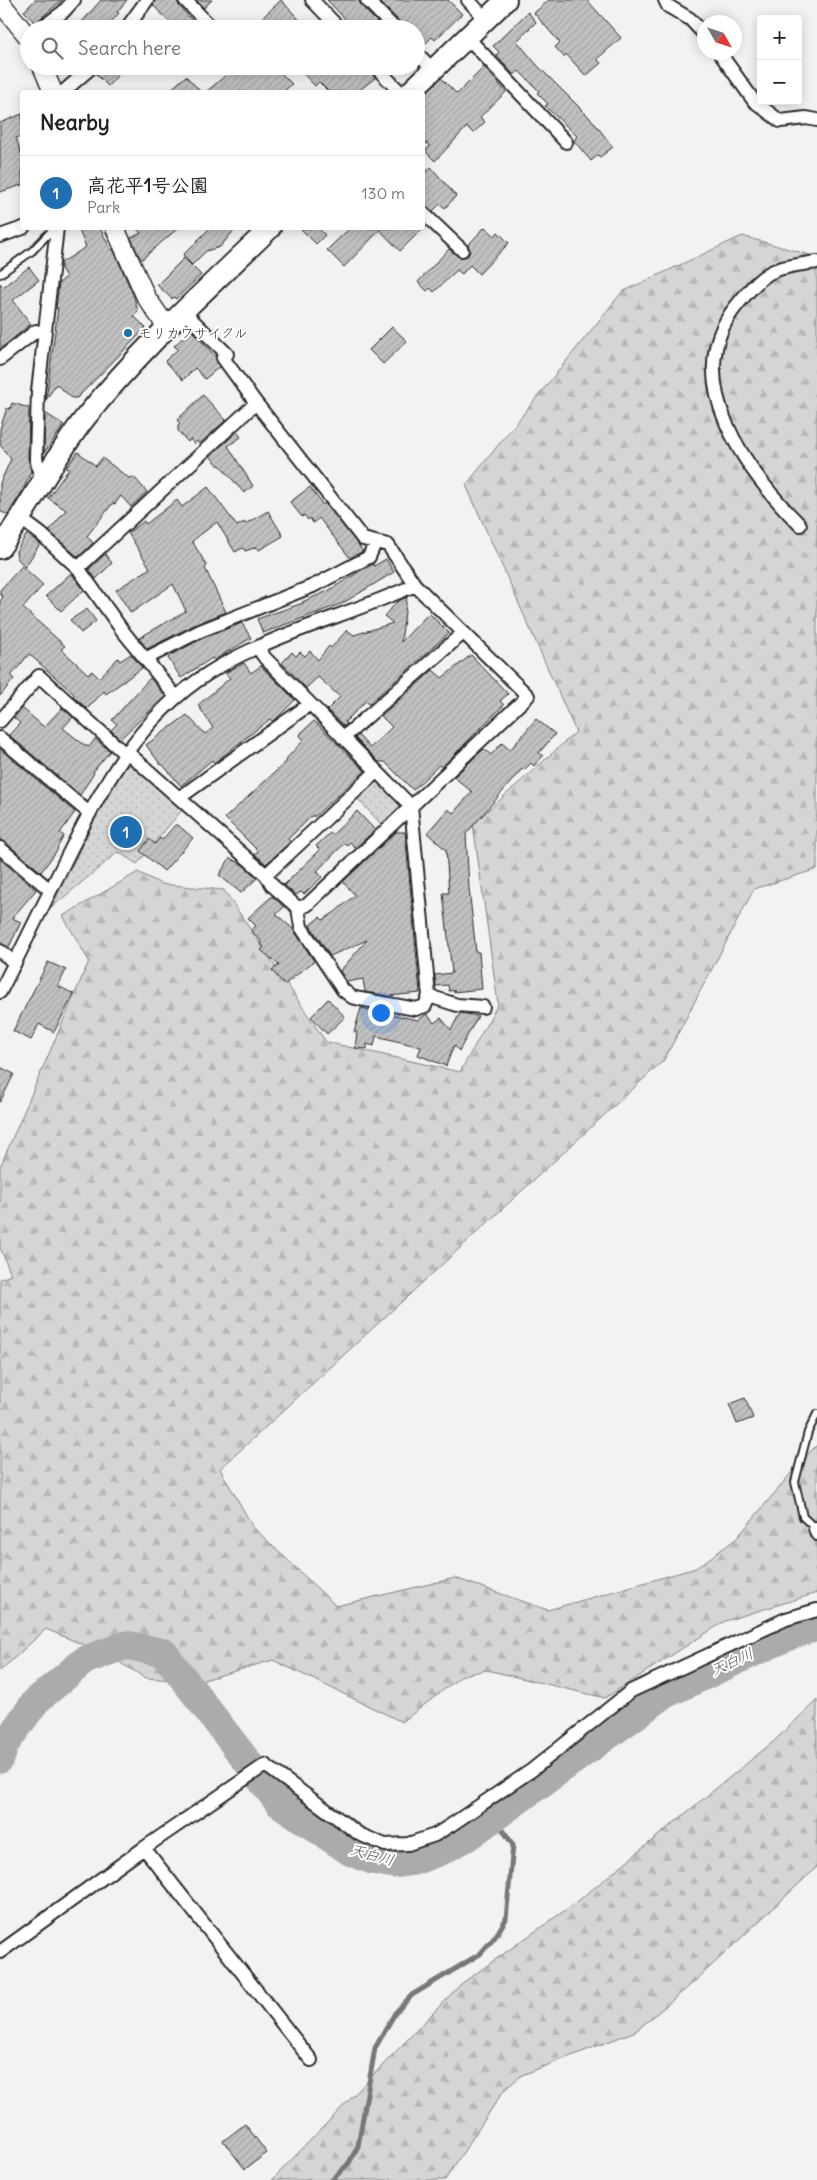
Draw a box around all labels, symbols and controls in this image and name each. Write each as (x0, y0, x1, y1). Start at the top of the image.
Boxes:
north arrow (697, 15, 742, 60)
map controls (757, 15, 802, 105)
button: + (757, 15, 802, 60)
search box (20, 20, 425, 75)
icon: search (38, 34, 66, 62)
text: Search here (78, 36, 181, 60)
button: − (757, 60, 802, 105)
text: Nearby (40, 109, 110, 136)
text: 高花平1号公園 (87, 173, 209, 197)
text: 1 (53, 183, 59, 203)
text: 130 m (361, 183, 405, 203)
text: Park (87, 197, 120, 217)
place label: モリカワサイクル (138, 324, 248, 342)
marker: モリカワサイクル (122, 327, 134, 339)
pin: 1 (110, 813, 142, 851)
your location (368, 1000, 394, 1026)
water label: 天白川 (707, 1643, 756, 1680)
water label: 天白川 (348, 1840, 396, 1870)

